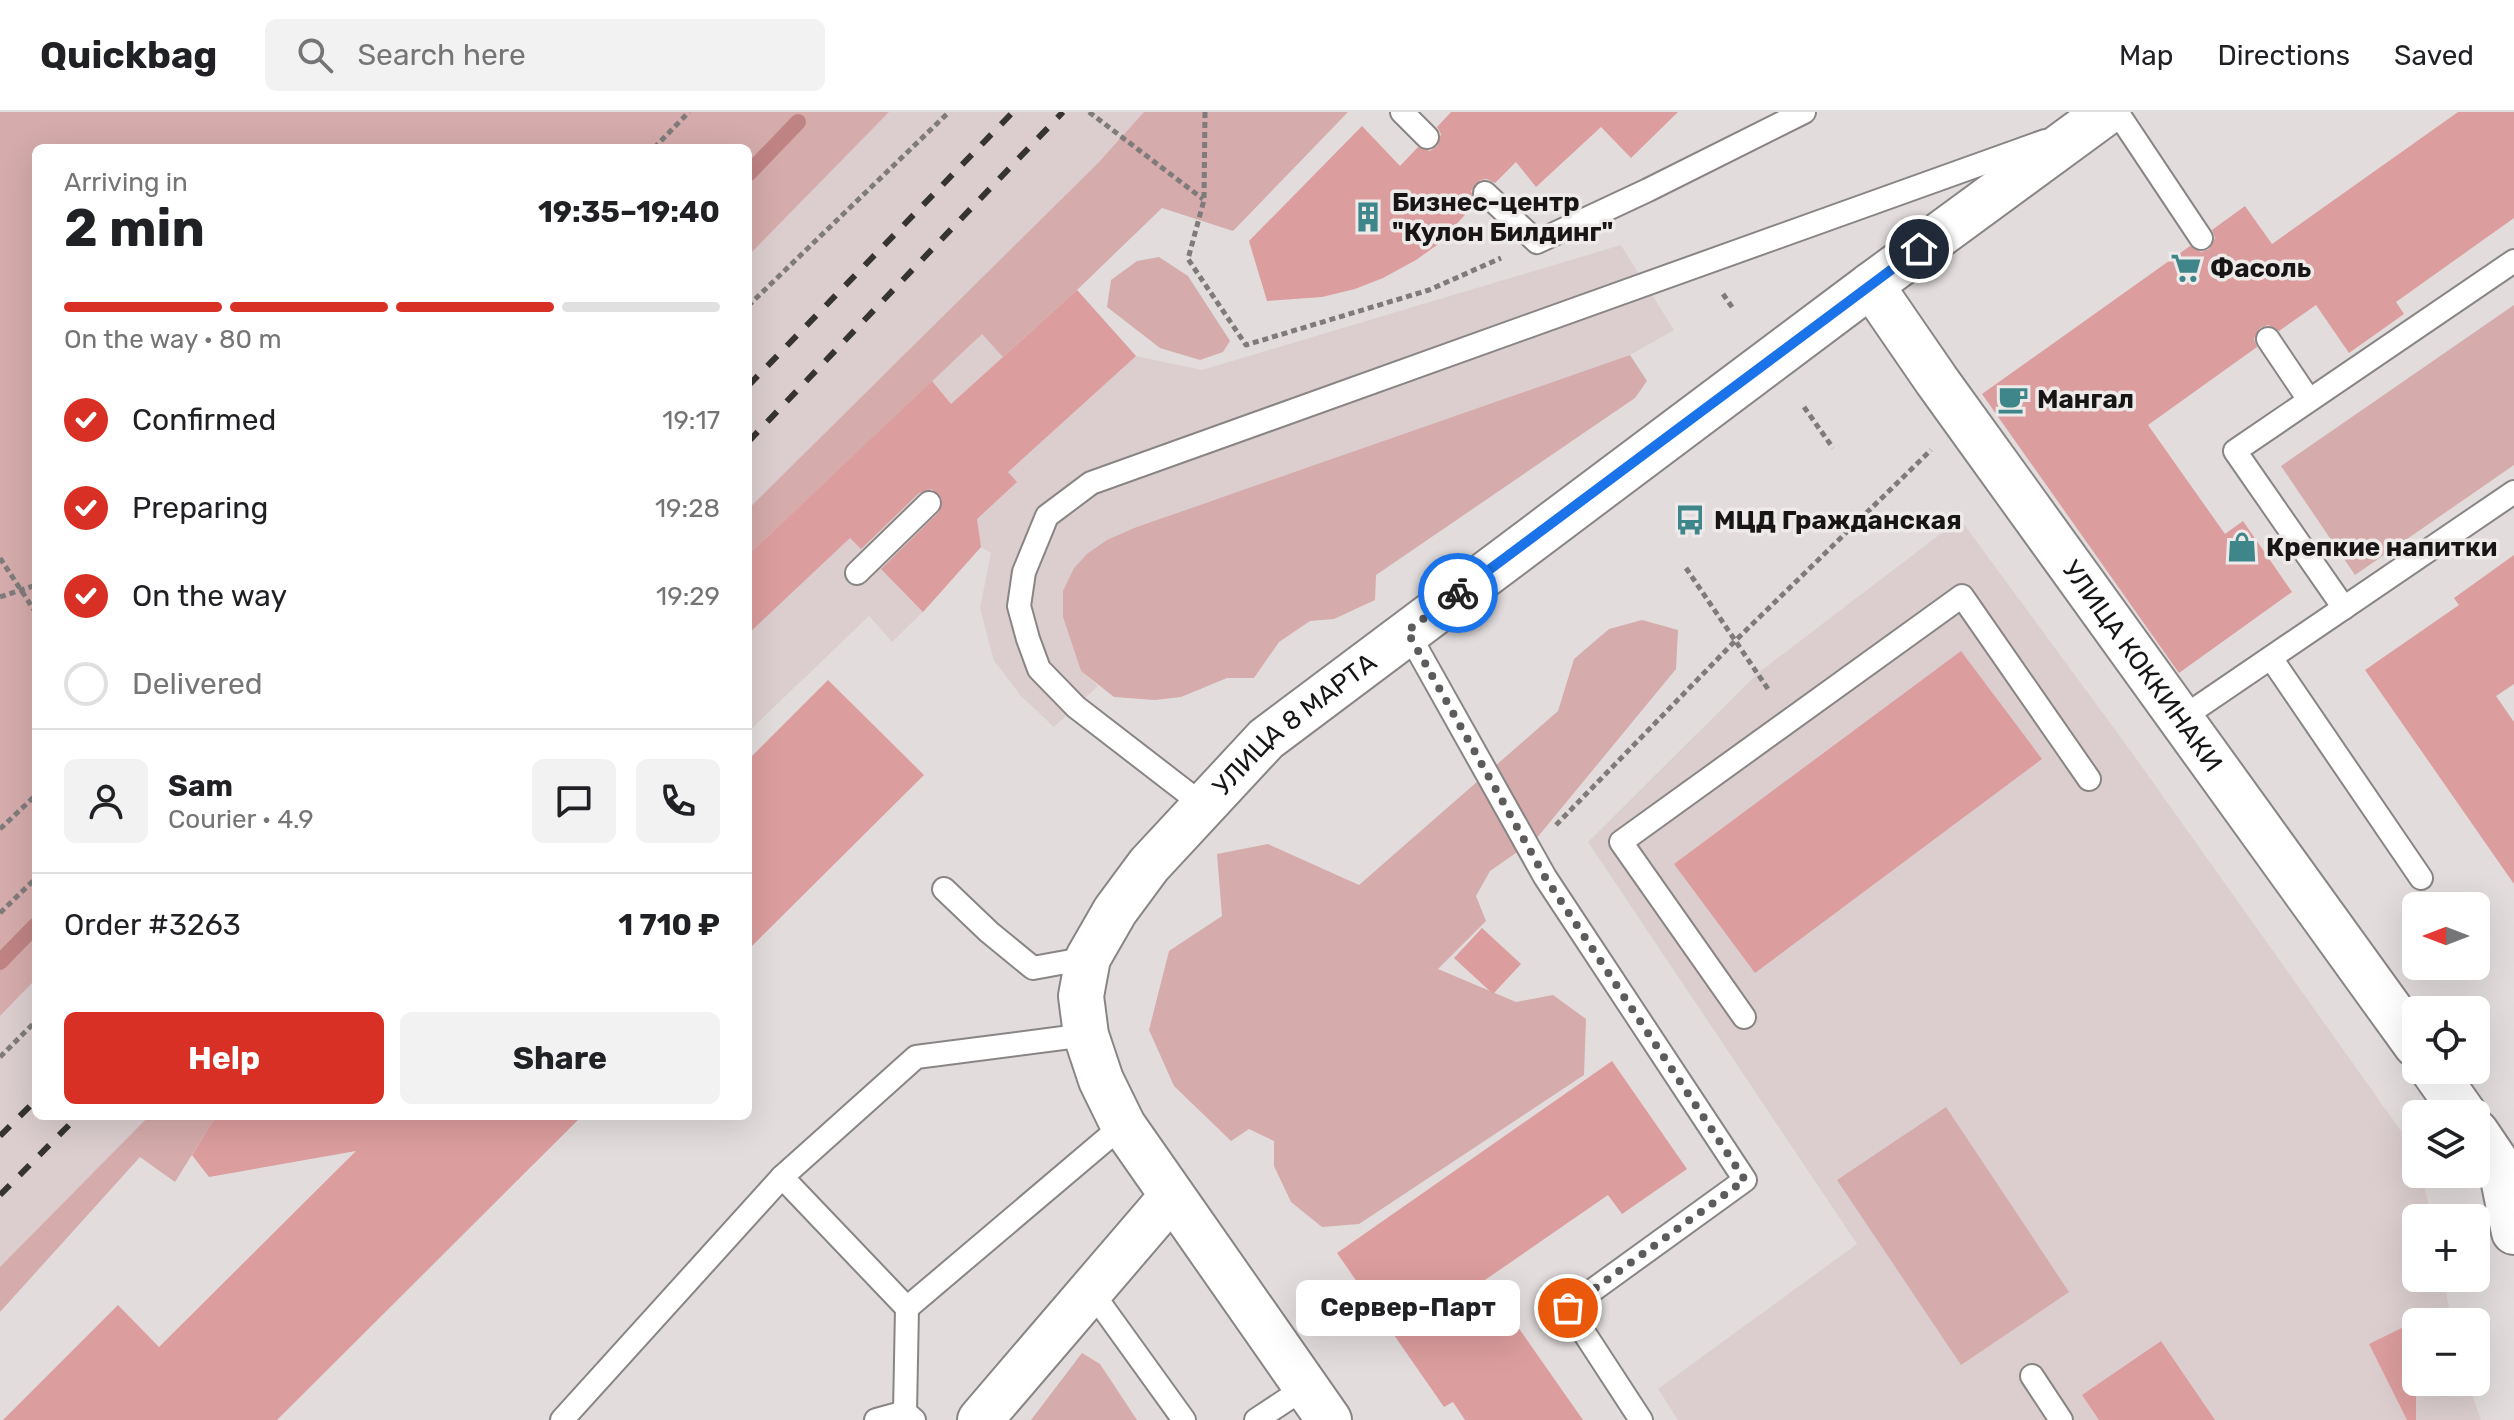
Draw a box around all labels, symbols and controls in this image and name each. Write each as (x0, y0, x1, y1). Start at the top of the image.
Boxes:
search box (265, 19, 825, 91)
text: Quickbag (40, 32, 217, 78)
icon: search (293, 33, 337, 77)
text: Search here (357, 37, 526, 73)
text: Map (2119, 39, 2173, 72)
text: Directions (2217, 39, 2350, 72)
text: Saved (2394, 39, 2474, 72)
text: Arriving in (64, 167, 188, 198)
place label: Бизнес-центр "Кулон Билдинг" (1392, 187, 1613, 248)
text: 19:35–19:40 (538, 194, 720, 230)
text: 2 min (64, 197, 205, 259)
building icon: Бизнес-центр "Кулон Билдинг" (1351, 200, 1385, 234)
pin (1885, 215, 1953, 283)
icon: home (1897, 227, 1941, 271)
supermarket icon: Фасоль (2169, 251, 2203, 285)
place label: Фасоль (2210, 253, 2311, 284)
text: On the way · 80 m (64, 324, 282, 355)
cafe icon: Мангал (1996, 382, 2030, 416)
place label: Мангал (2037, 384, 2134, 415)
icon: check (64, 398, 108, 442)
text: Confirmed (132, 402, 276, 438)
text: 19:17 (662, 405, 720, 436)
icon: check (64, 486, 108, 530)
text: Preparing (132, 490, 268, 526)
text: 19:28 (655, 493, 720, 524)
bus stop icon: МЦД Гражданская (1673, 503, 1707, 537)
place label: МЦД Гражданская (1714, 505, 1962, 536)
shop icon: Крепкие напитки (2225, 530, 2259, 564)
place label: Крепкие напитки (2266, 532, 2497, 563)
courier (1418, 553, 1498, 633)
street label: УЛИЦА КОККИНАКИ (2056, 554, 2229, 778)
icon: bike (1436, 571, 1480, 615)
icon: check (64, 574, 108, 618)
text: On the way (132, 578, 287, 614)
text: 19:29 (656, 581, 720, 612)
street label: УЛИЦА 8 МАРТА (1206, 646, 1382, 802)
text: Delivered (132, 666, 263, 702)
button: person (64, 759, 148, 843)
button: chat (532, 759, 616, 843)
button: phone (636, 759, 720, 843)
text: Sam (168, 768, 233, 804)
text: Courier · 4.9 (168, 804, 314, 835)
north arrow (2402, 892, 2490, 980)
map controls (2402, 892, 2490, 1396)
text: Order #3263 (64, 907, 241, 943)
text: 1 710 ₽ (618, 907, 720, 943)
button: locate (2402, 996, 2490, 1084)
button: Help (64, 1012, 384, 1104)
button: Share (400, 1012, 720, 1104)
button: layers (2402, 1100, 2490, 1188)
button: + (2402, 1204, 2490, 1292)
pin (1534, 1274, 1602, 1342)
callout: Сервер-Парт (1296, 1280, 1520, 1336)
icon: bag (1546, 1286, 1590, 1330)
text: Сервер-Парт (1320, 1292, 1496, 1323)
button: − (2402, 1308, 2490, 1396)

